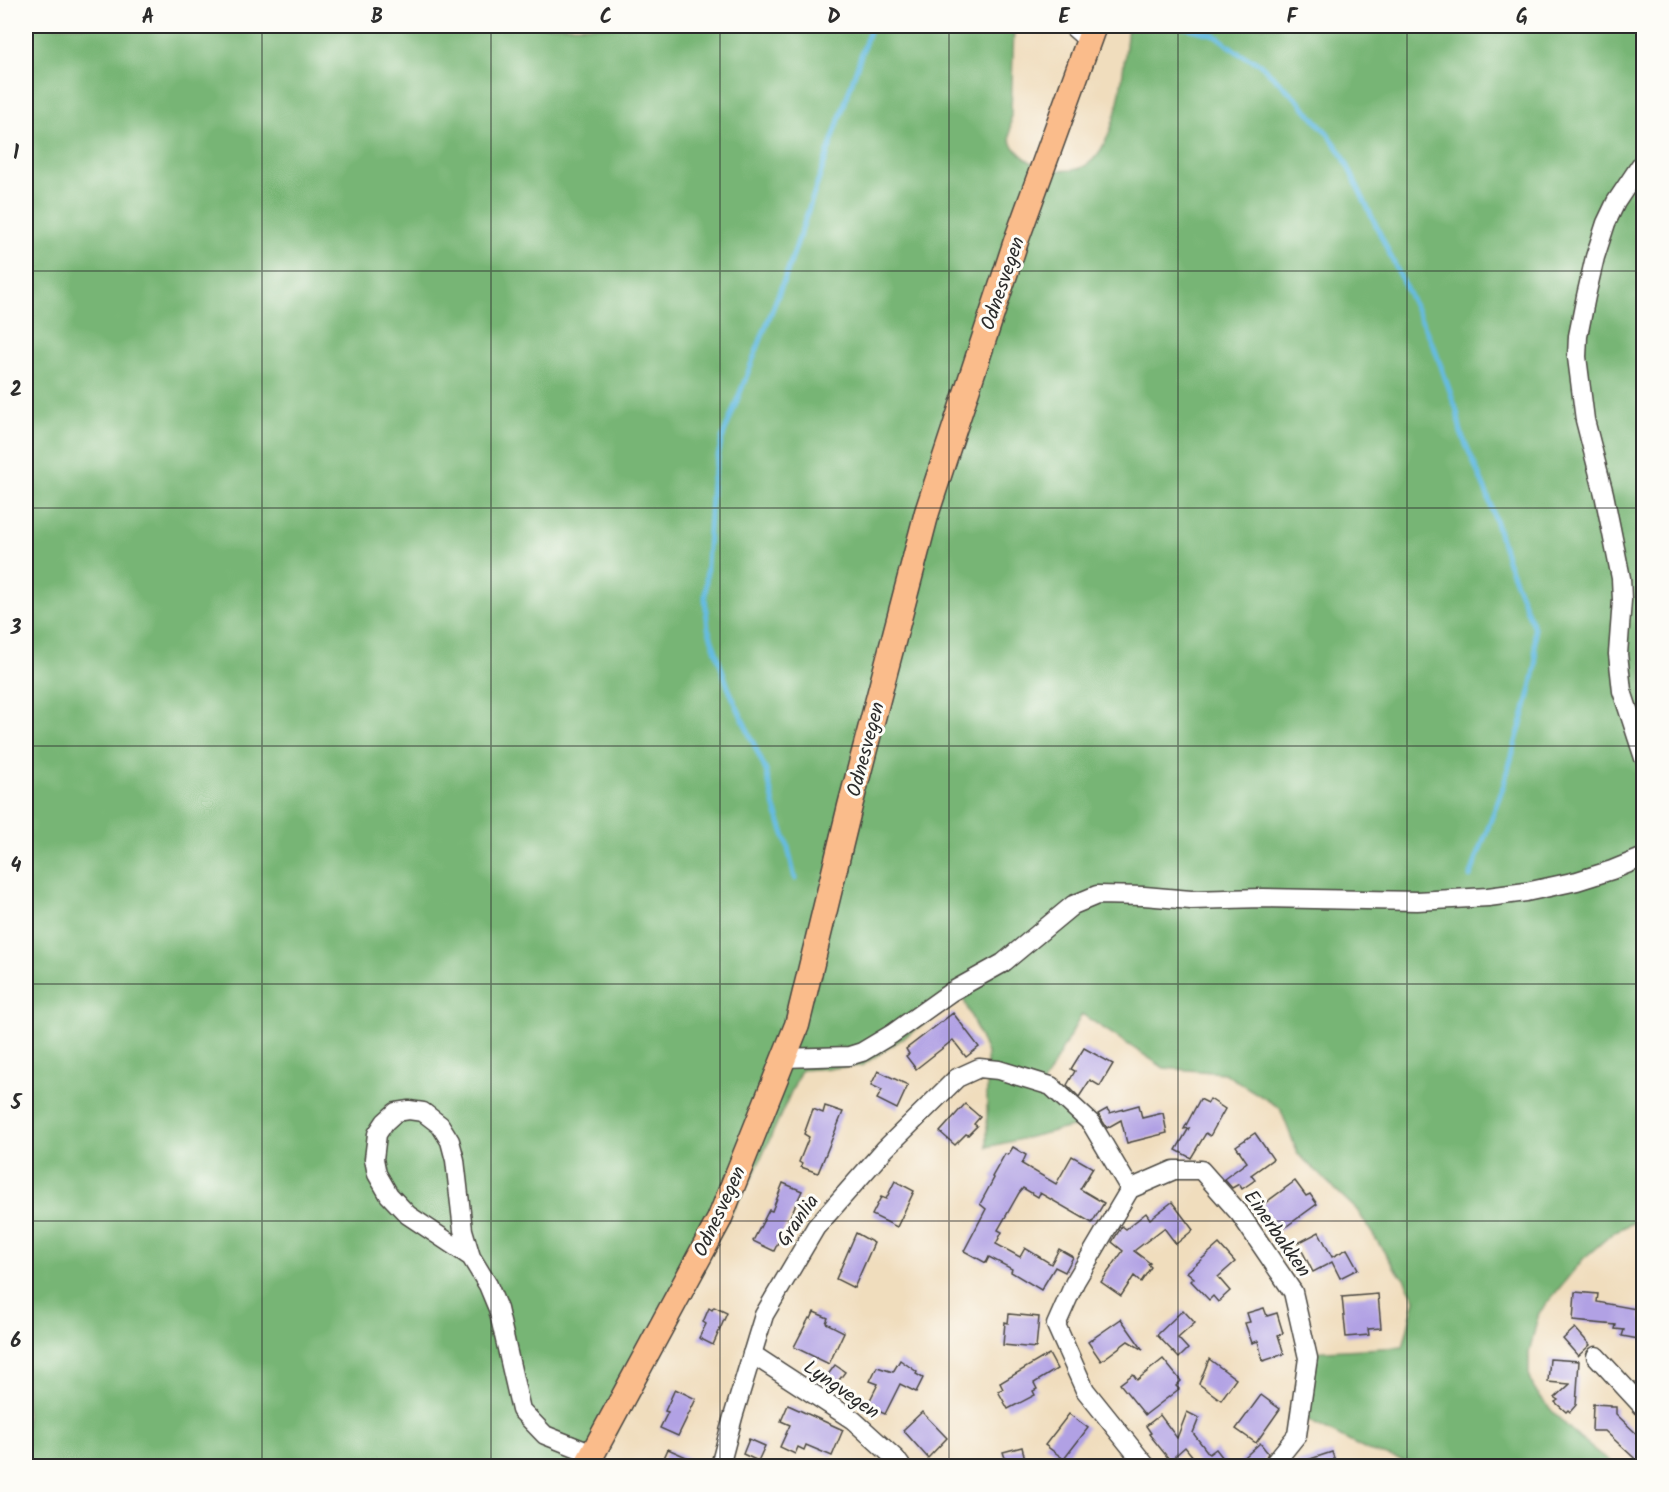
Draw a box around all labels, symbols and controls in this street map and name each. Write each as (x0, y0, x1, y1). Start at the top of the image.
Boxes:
text: A (142, 2, 154, 34)
text: B (371, 2, 383, 34)
text: C (600, 2, 612, 34)
text: D (827, 2, 841, 34)
text: E (1058, 2, 1070, 34)
text: F (1287, 2, 1299, 34)
text: G (1516, 2, 1528, 34)
text: 1 (13, 138, 19, 170)
street label: Odnesvegen (973, 233, 1035, 335)
text: 2 (10, 375, 22, 407)
text: 3 (10, 613, 22, 645)
street label: Odnesvegen (839, 699, 895, 801)
text: 4 (11, 851, 22, 883)
text: 5 (10, 1088, 23, 1120)
street label: Odnesvegen (686, 1161, 756, 1263)
street label: Einerbakken (1234, 1184, 1318, 1285)
street label: Granlia (769, 1188, 828, 1254)
text: 6 (11, 1326, 22, 1358)
street label: Lyngvegen (796, 1353, 886, 1429)

